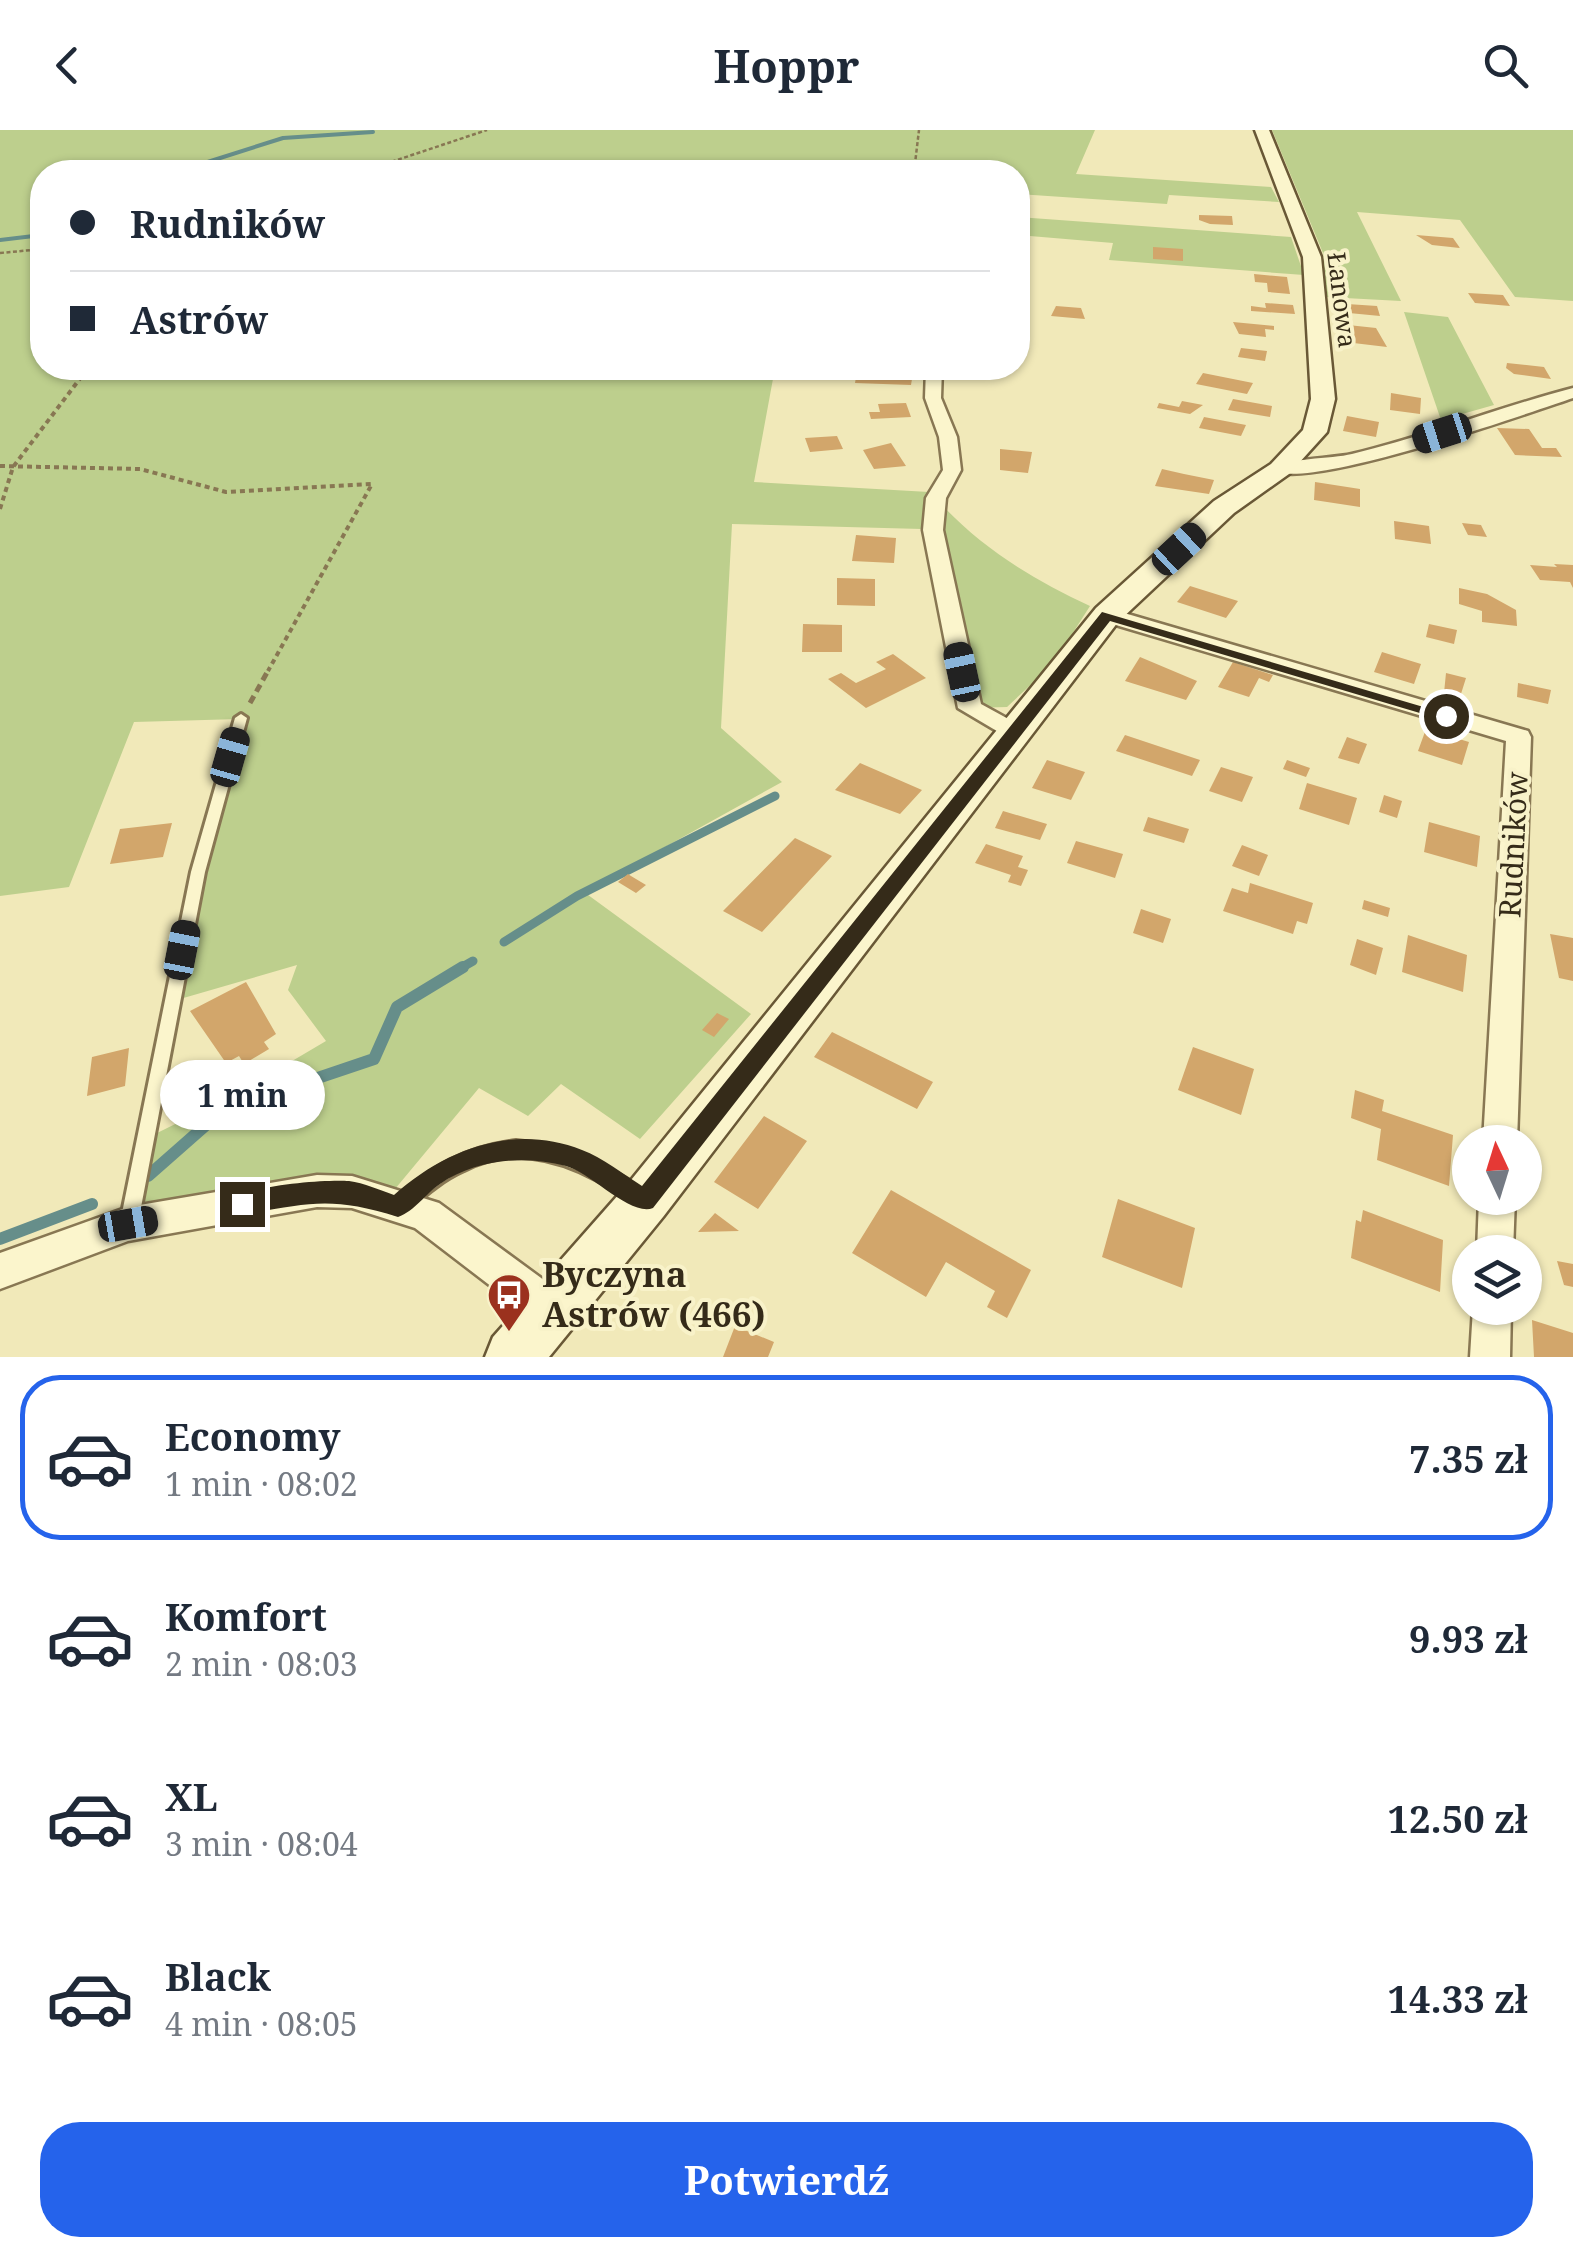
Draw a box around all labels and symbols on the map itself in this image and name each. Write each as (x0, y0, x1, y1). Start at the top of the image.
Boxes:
street label: Łanowa (1320, 250, 1366, 350)
car (1409, 409, 1475, 457)
car (1147, 518, 1211, 580)
car (941, 640, 983, 704)
route start (1424, 694, 1469, 739)
car (207, 724, 253, 790)
street label: Rudników (1488, 771, 1537, 919)
car (162, 918, 202, 982)
callout: 1 min (160, 1059, 324, 1129)
north arrow (1452, 1125, 1542, 1215)
route end (220, 1182, 265, 1227)
car (96, 1204, 160, 1244)
place label: Byczyna Astrów (466) (542, 1250, 766, 1337)
bus stop icon: Byczyna Astrów (466) (486, 1272, 532, 1333)

